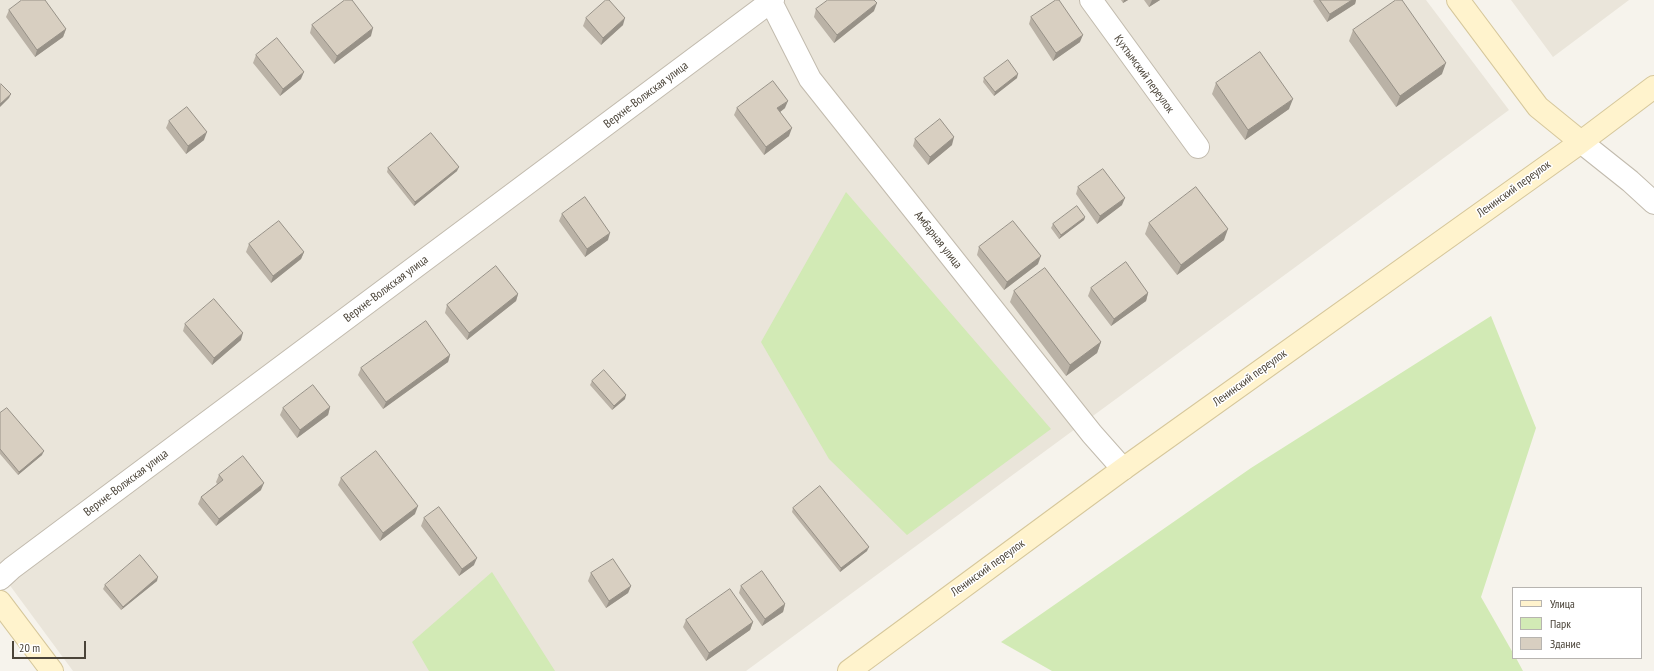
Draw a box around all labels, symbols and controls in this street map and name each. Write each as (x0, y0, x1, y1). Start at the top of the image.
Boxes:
street label: Кухтымский переулок (1111, 32, 1177, 116)
street label: Верхне-Волжская улица (601, 59, 691, 131)
street label: Ленинский переулок (1474, 157, 1554, 221)
street label: Амбарная улица (911, 208, 965, 272)
street label: Верхне-Волжская улица (341, 253, 431, 325)
street label: Ленинский переулок (1210, 346, 1290, 410)
street label: Верхне-Волжская улица (81, 447, 171, 519)
street label: Ленинский переулок (948, 536, 1028, 600)
legend (1512, 587, 1642, 659)
text: Улица (1550, 596, 1575, 611)
text: Парк (1550, 616, 1571, 631)
scale bar (14, 633, 88, 659)
text: Здание (1550, 636, 1581, 651)
text: 20 m (19, 640, 40, 655)

